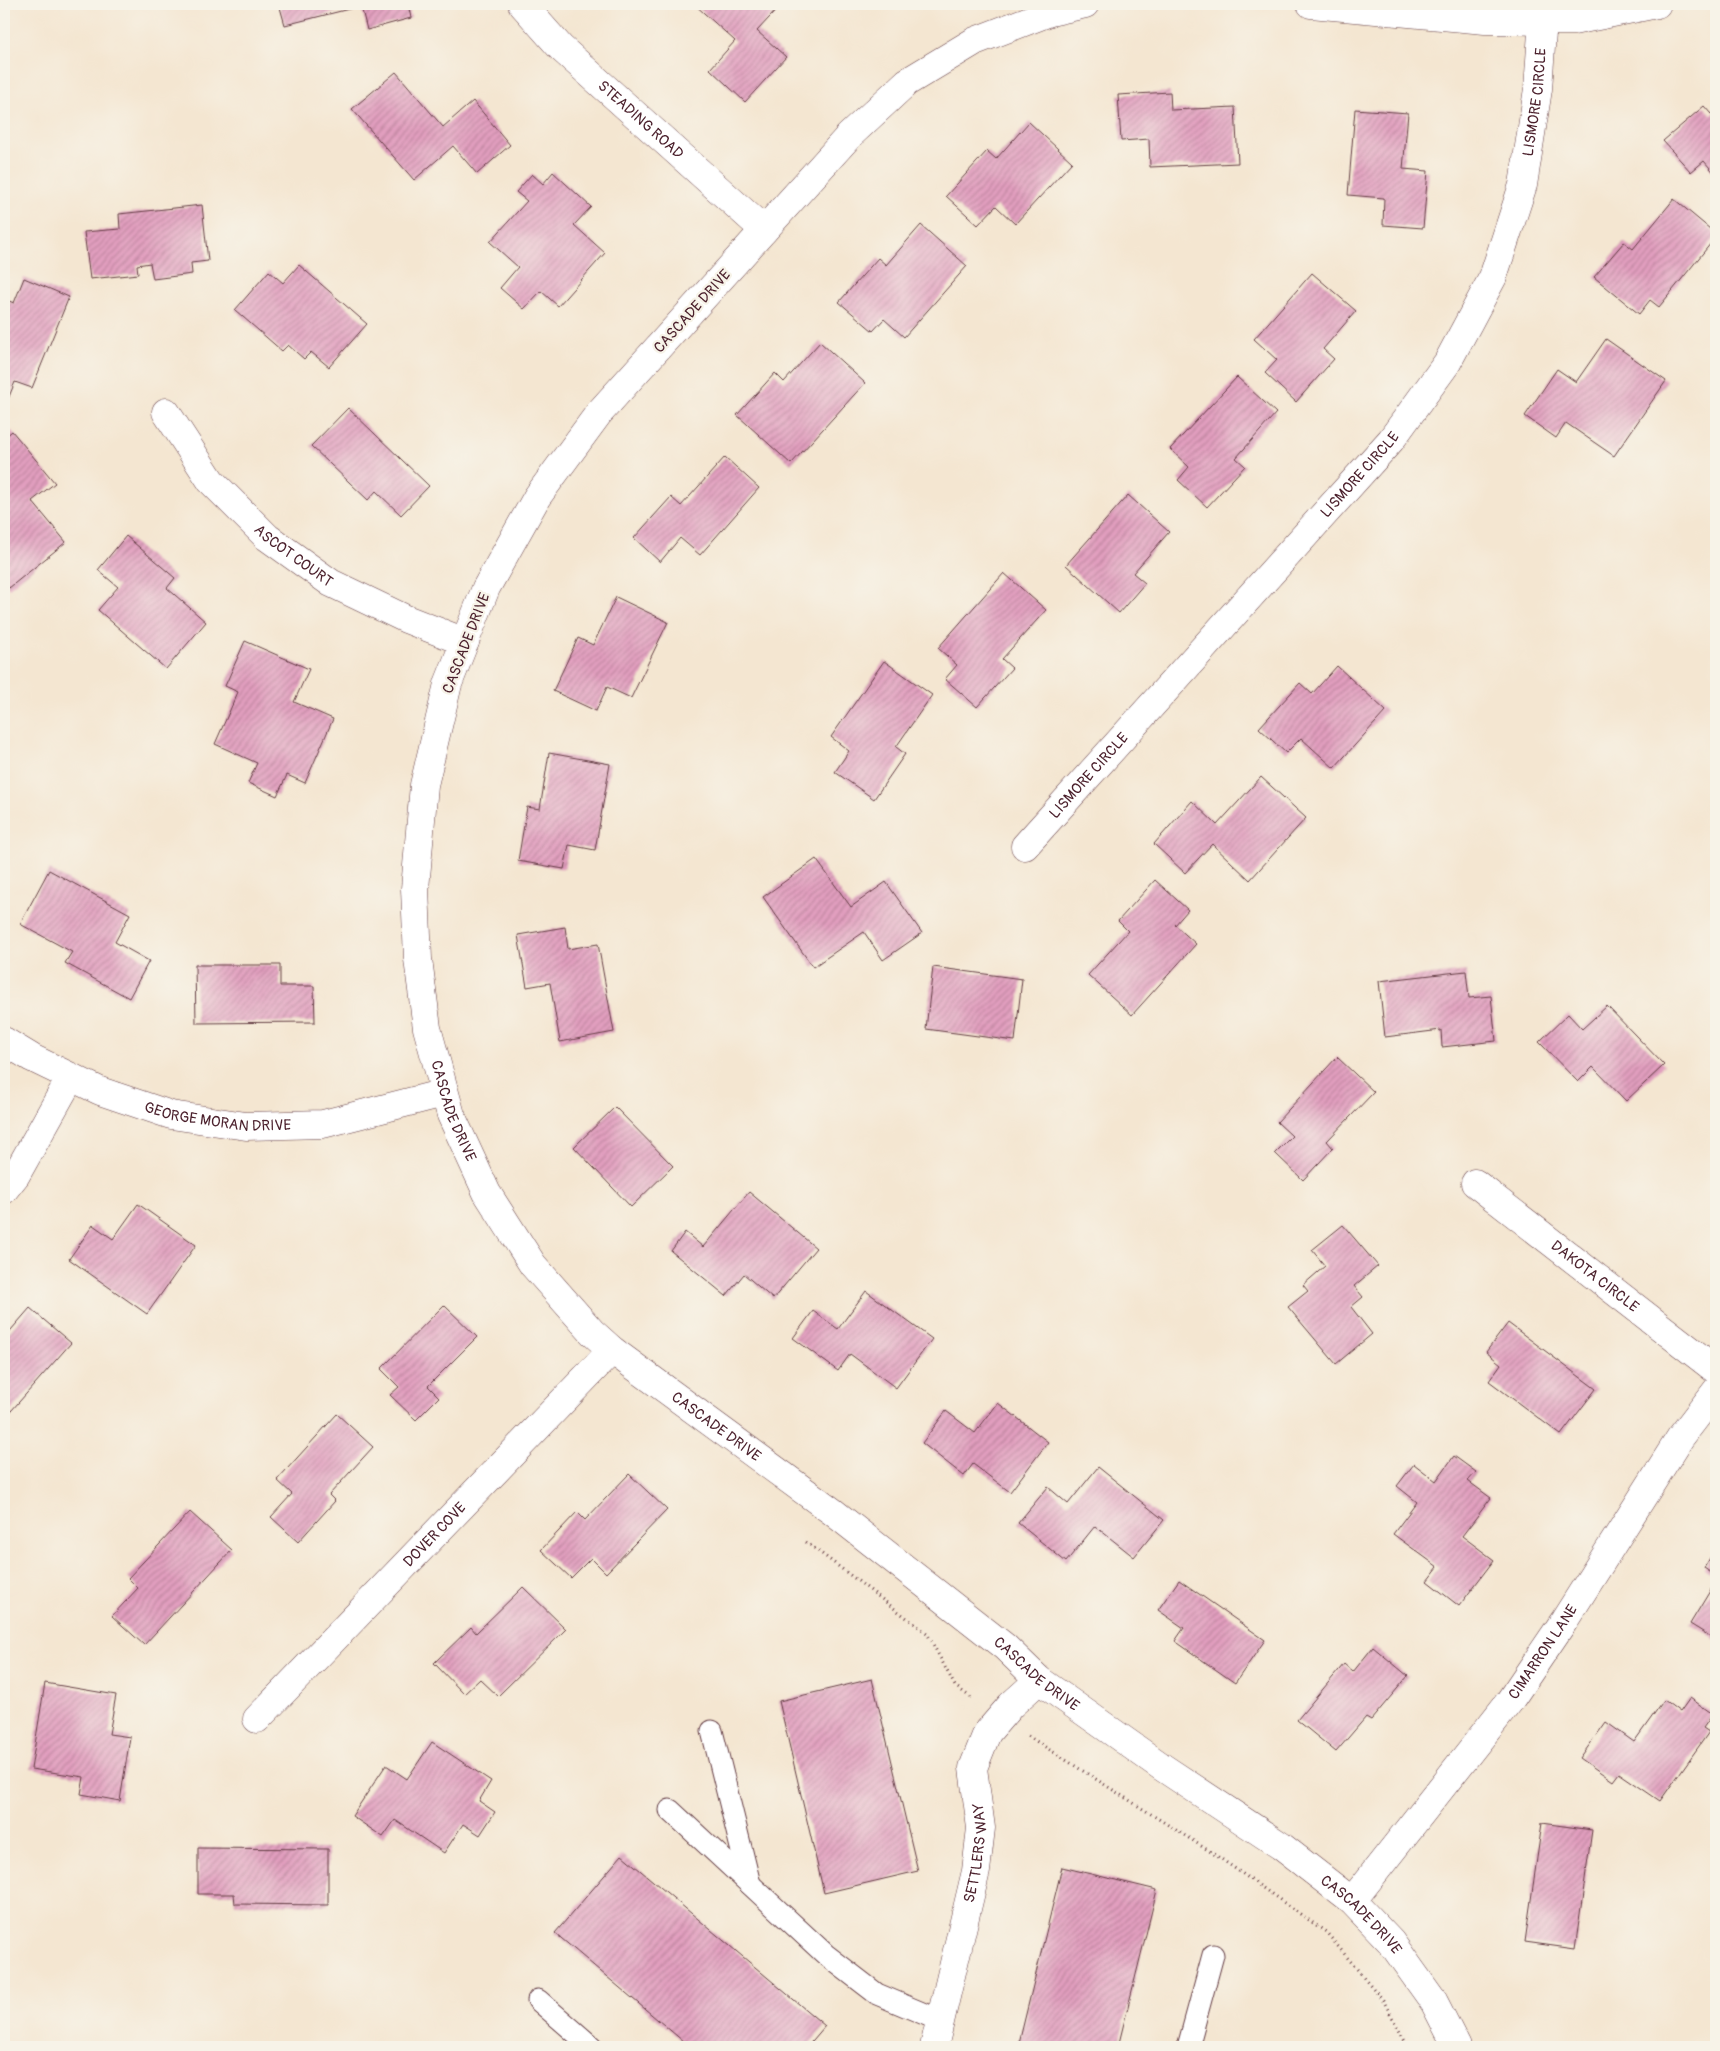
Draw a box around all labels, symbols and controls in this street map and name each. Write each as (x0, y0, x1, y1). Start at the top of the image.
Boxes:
street label: LISMORE CIRCLE (1519, 47, 1551, 158)
street label: STEADING ROAD (594, 76, 687, 163)
street label: CASCADE DRIVE (650, 265, 735, 357)
street label: LISMORE CIRCLE (1317, 428, 1404, 522)
street label: ASCOT COURT (250, 521, 337, 591)
street label: CASCADE DRIVE (439, 590, 494, 696)
street label: LISMORE CIRCLE (1045, 729, 1133, 823)
street label: CASCADE DRIVE (426, 1058, 480, 1165)
street label: GEORGE MORAN DRIVE (142, 1098, 292, 1136)
street label: DAKOTA CIRCLE (1547, 1236, 1643, 1317)
street label: CASCADE DRIVE (667, 1388, 765, 1466)
street label: DOVER COVE (399, 1498, 470, 1571)
street label: CIMARRON LANE (1505, 1601, 1582, 1703)
street label: CASCADE DRIVE (990, 1633, 1083, 1716)
street label: SETTLERS WAY (960, 1802, 992, 1905)
street label: CASCADE DRIVE (1316, 1871, 1406, 1958)

